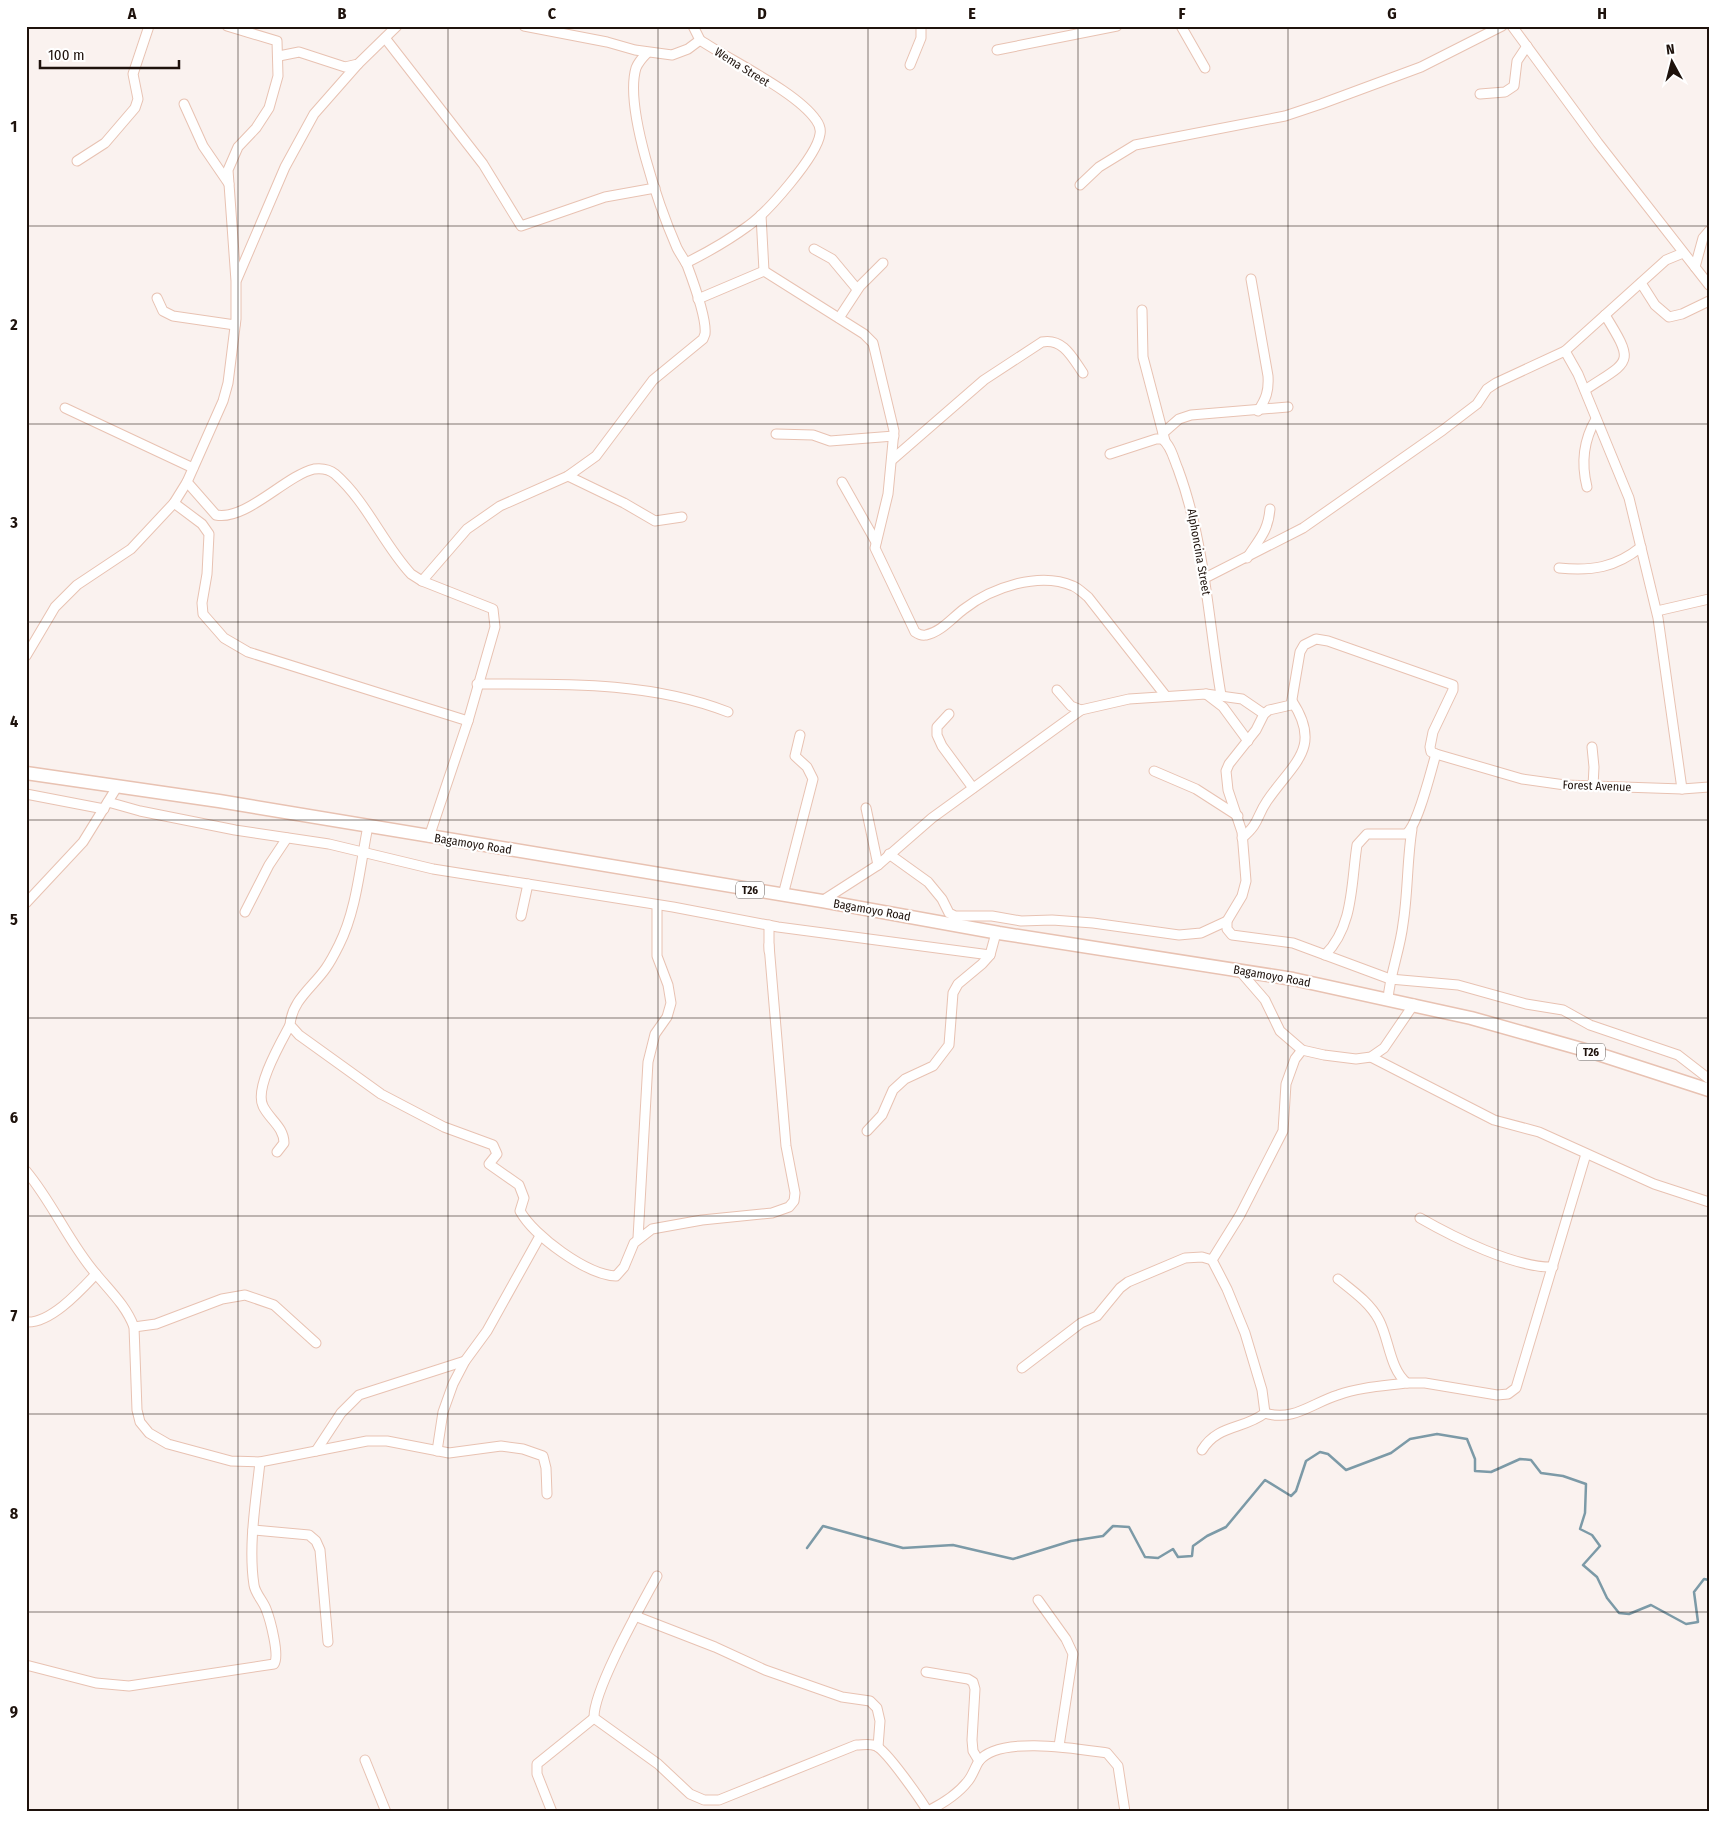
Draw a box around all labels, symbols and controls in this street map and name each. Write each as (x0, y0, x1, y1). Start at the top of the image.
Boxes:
text: A (127, 4, 137, 23)
text: B (338, 4, 347, 23)
text: C (548, 4, 557, 23)
text: D (757, 4, 767, 23)
text: E (968, 4, 976, 23)
text: F (1178, 4, 1186, 23)
text: G (1387, 4, 1397, 23)
text: H (1597, 4, 1607, 23)
scale bar (40, 38, 179, 70)
north arrow (1648, 38, 1698, 88)
text: N (1665, 41, 1676, 59)
street label: Wema Street (712, 45, 772, 89)
text: 100 m (48, 46, 85, 64)
text: 1 (11, 117, 17, 136)
text: 2 (9, 315, 18, 334)
street label: Alphoncina Street (1185, 508, 1214, 596)
text: 3 (9, 513, 18, 532)
text: 4 (10, 712, 18, 731)
street label: Forest Avenue (1562, 778, 1632, 794)
street label: Bagamoyo Road (433, 831, 513, 857)
road number: T26 (736, 882, 764, 898)
street label: Bagamoyo Road (832, 896, 912, 924)
text: 5 (10, 910, 18, 929)
street label: Bagamoyo Road (1232, 962, 1312, 990)
road number: T26 (1577, 1044, 1605, 1060)
text: 6 (10, 1108, 18, 1127)
text: 7 (11, 1306, 18, 1325)
text: 8 (10, 1504, 19, 1523)
text: 9 (10, 1702, 18, 1721)

